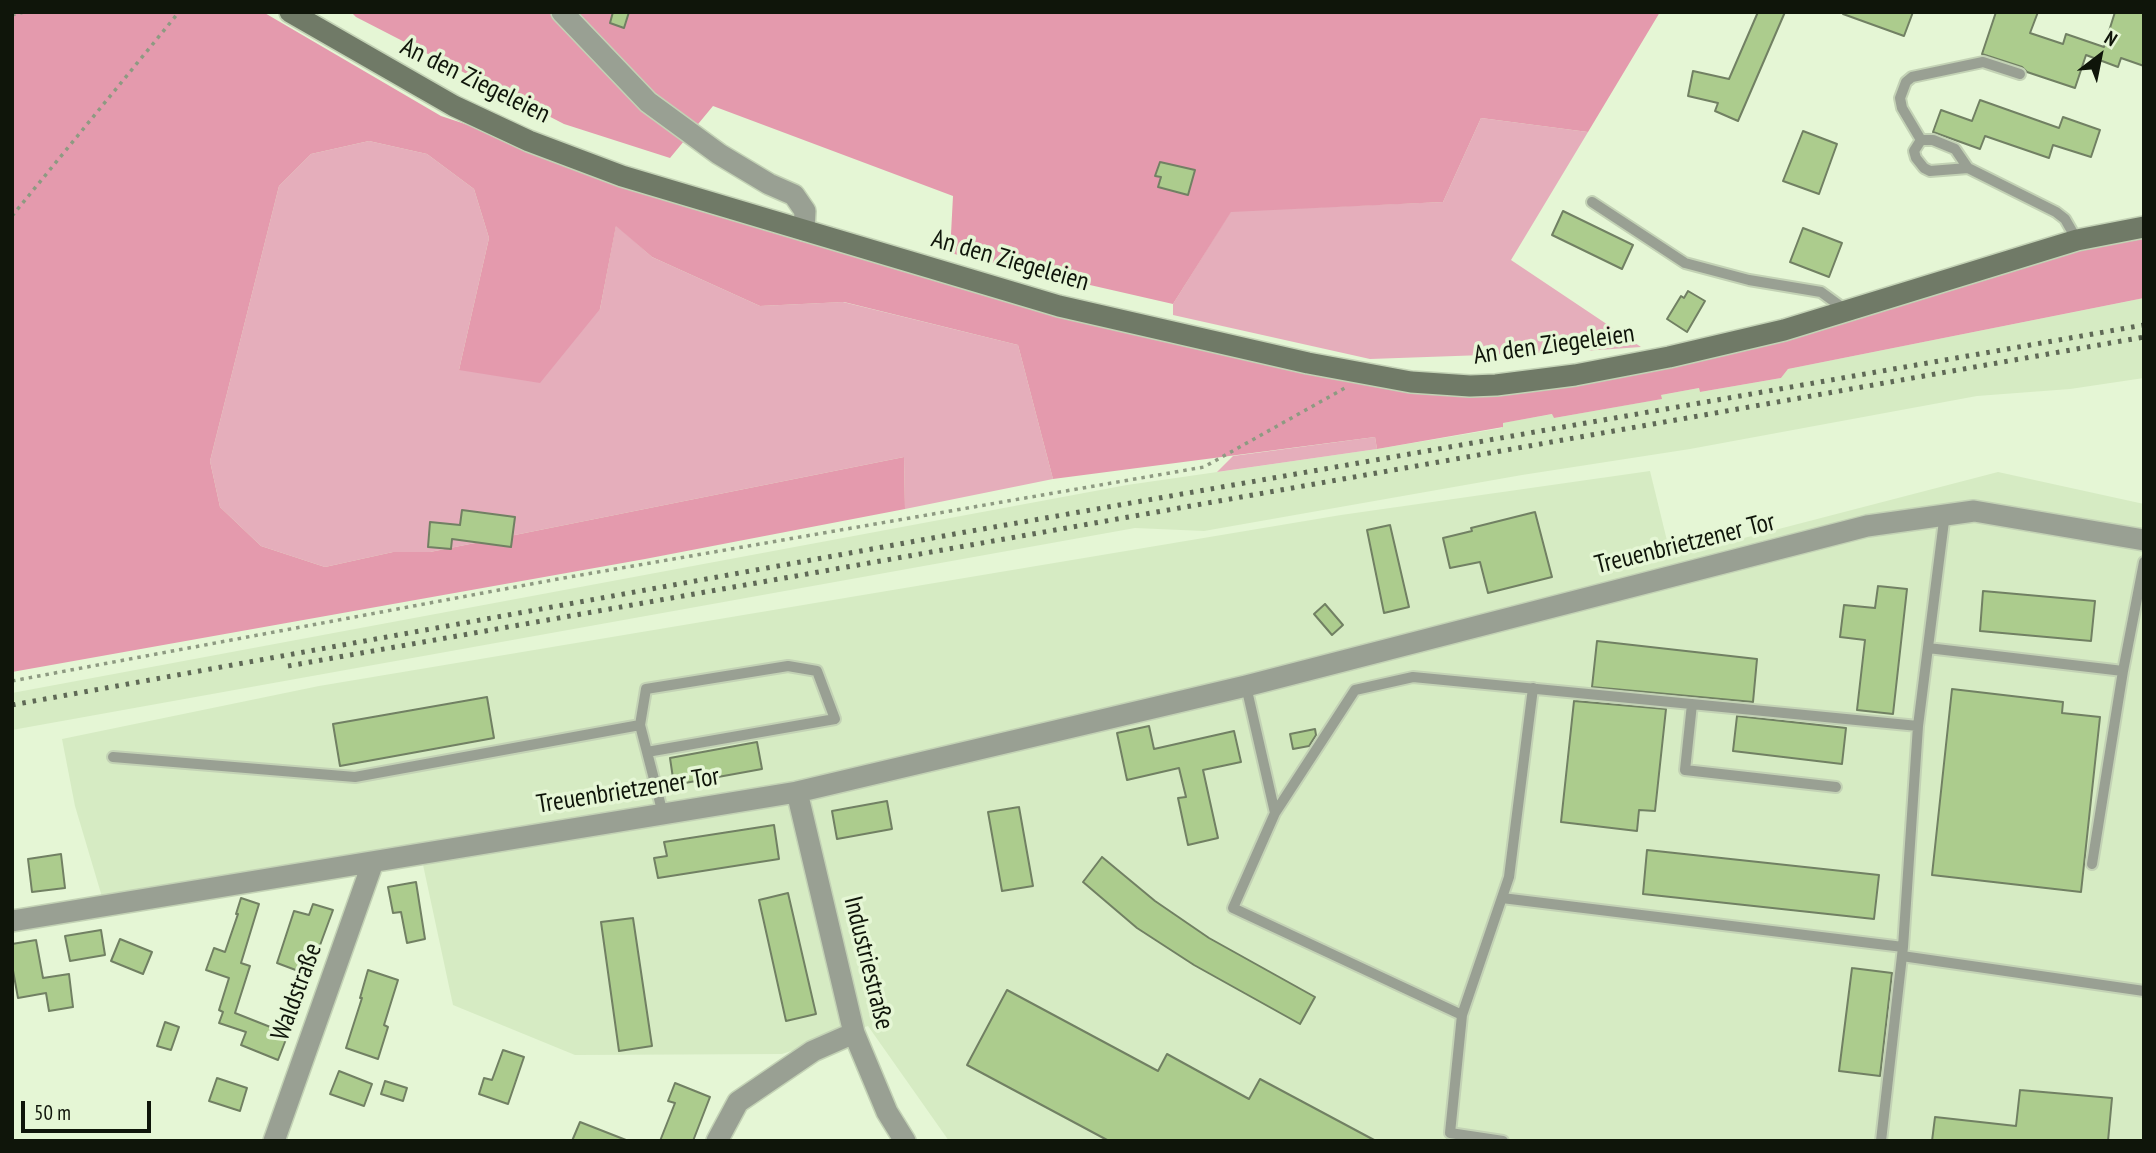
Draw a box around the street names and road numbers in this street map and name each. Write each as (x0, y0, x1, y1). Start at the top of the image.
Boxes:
street label: An den Ziegeleien (395, 31, 555, 131)
street label: An den Ziegeleien (928, 224, 1092, 298)
street label: An den Ziegeleien (1471, 318, 1637, 372)
street label: Treuenbrietzener Tor (1592, 507, 1778, 581)
street label: Treuenbrietzener Tor (534, 761, 722, 821)
street label: Industriestraße (836, 893, 900, 1033)
street label: Waldstraße (265, 939, 329, 1045)

